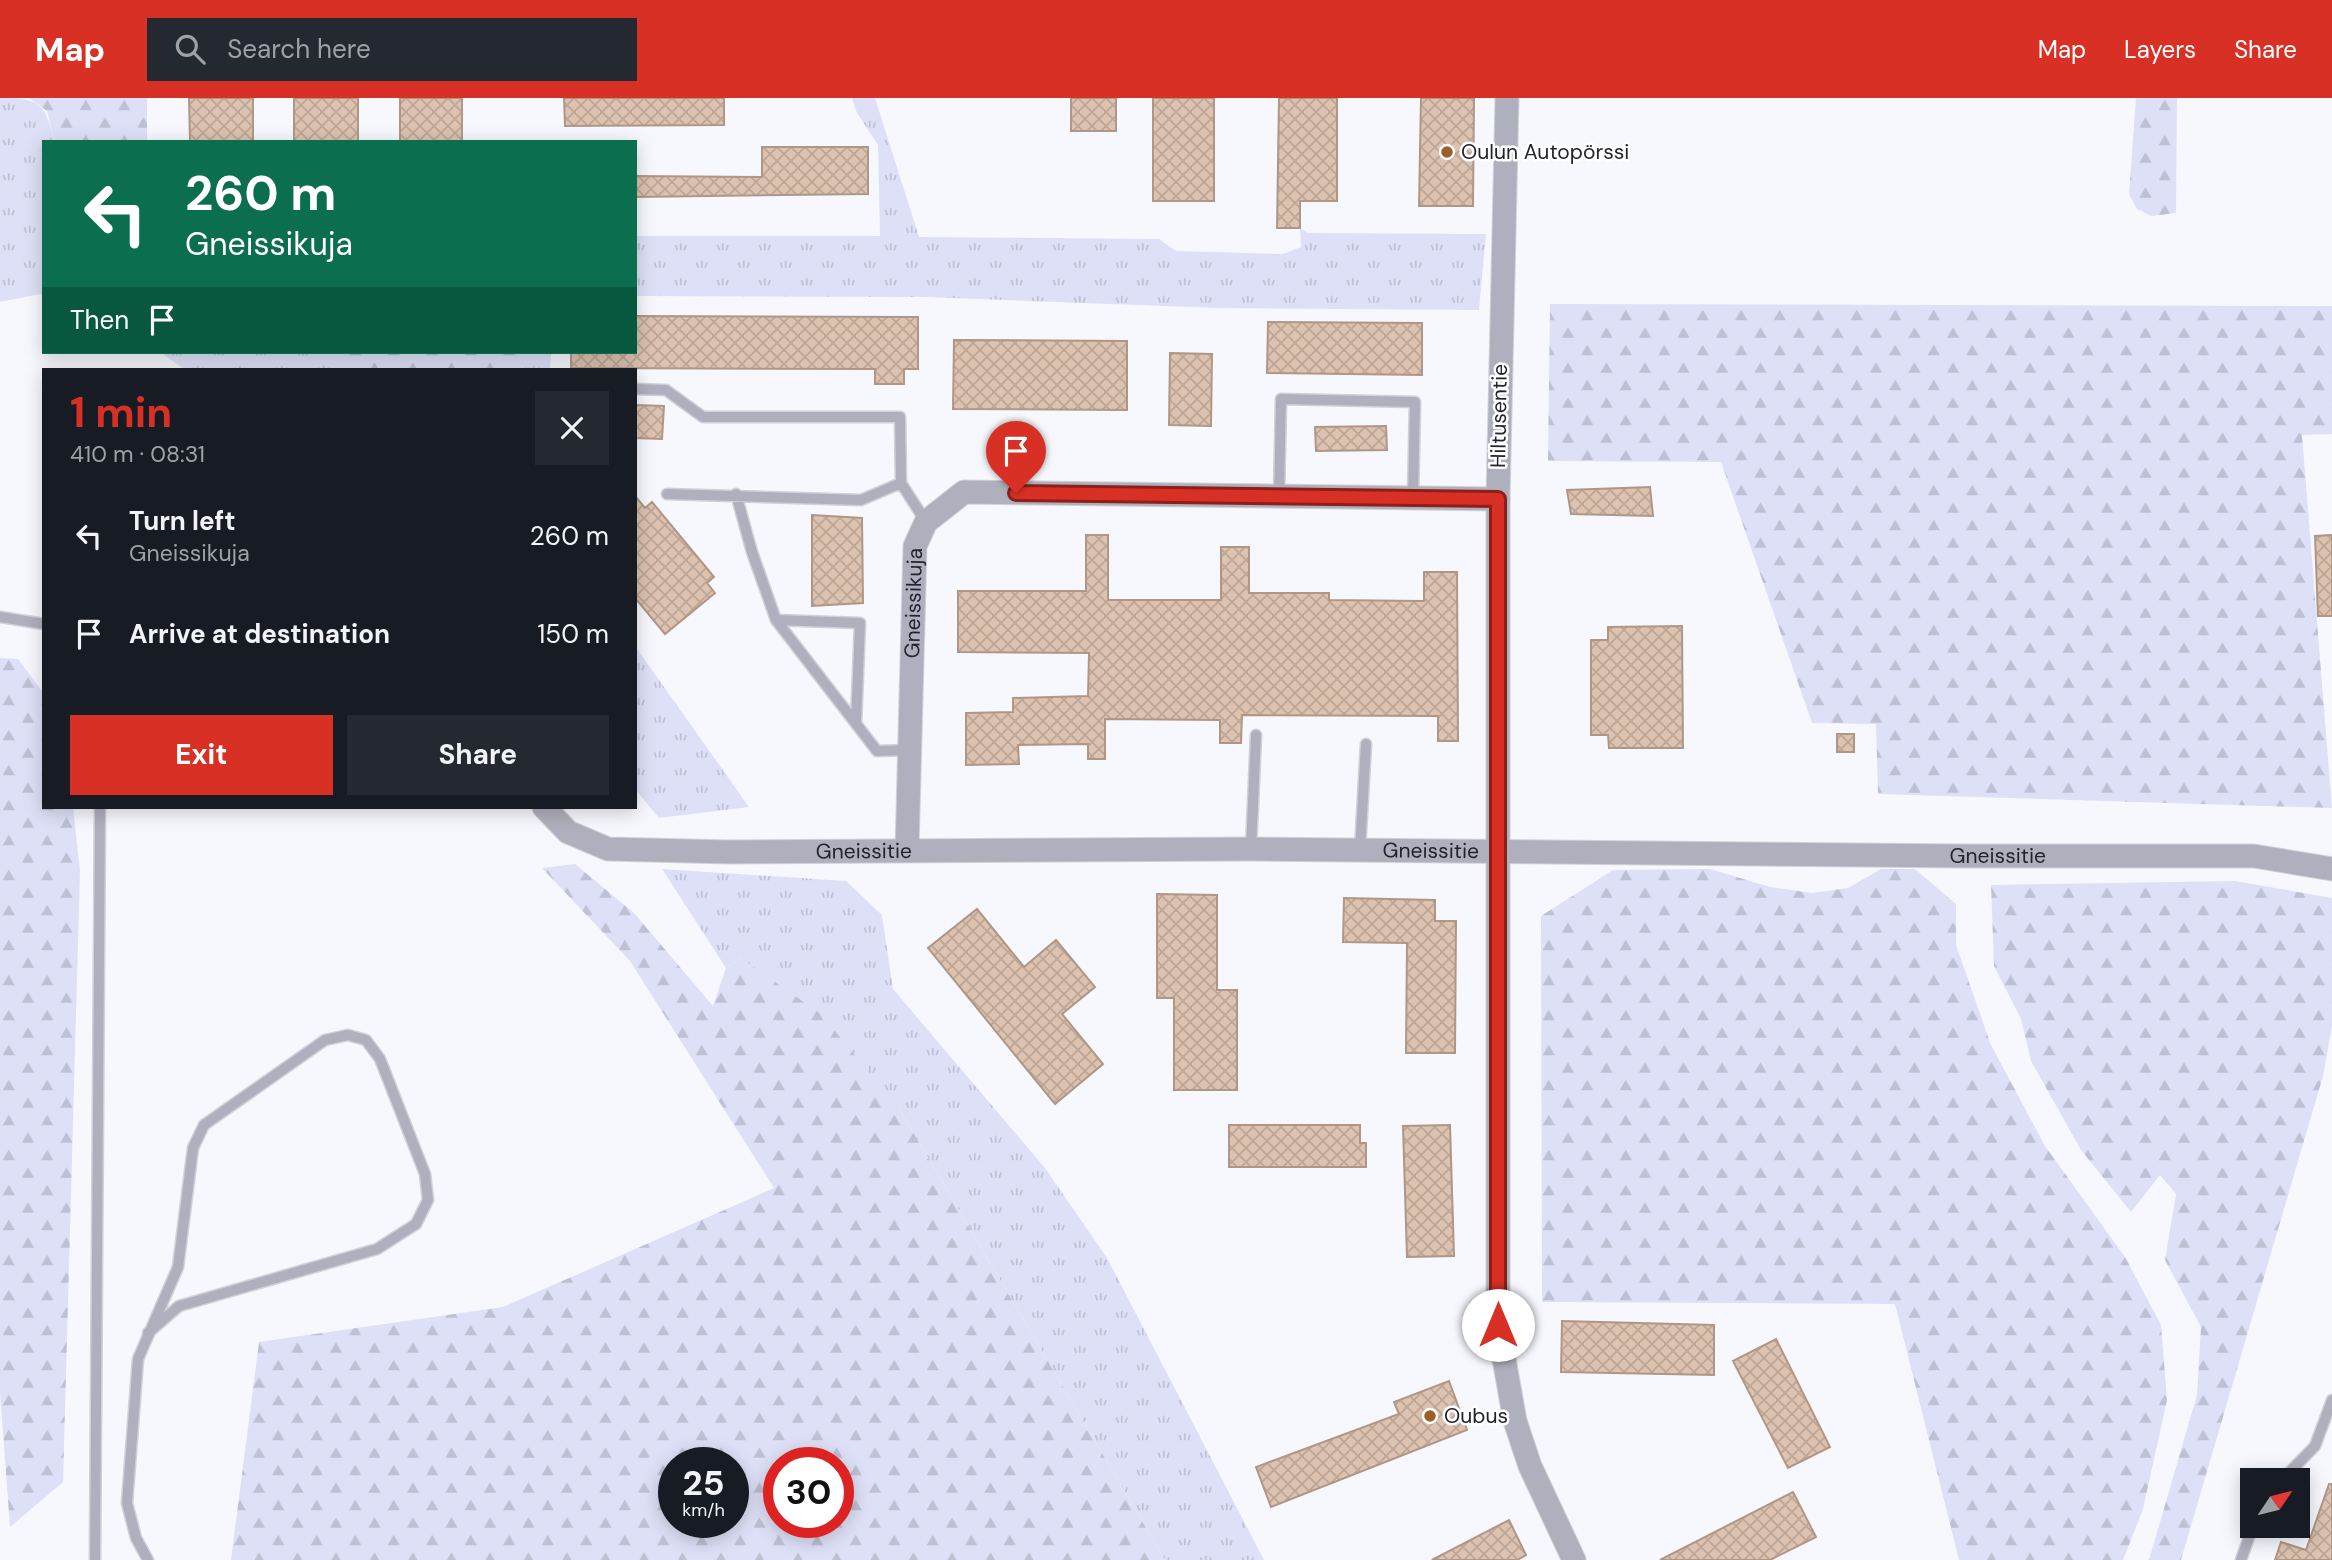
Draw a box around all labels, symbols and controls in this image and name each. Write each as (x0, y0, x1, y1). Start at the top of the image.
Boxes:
search box (147, 18, 637, 81)
text: Map (35, 28, 105, 71)
icon: search (171, 30, 209, 68)
text: Search here (227, 32, 371, 66)
text: Map (2038, 34, 2086, 65)
text: Layers (2124, 34, 2196, 65)
text: Share (2234, 34, 2297, 65)
place label: Oulun Autopörssi (1461, 138, 1629, 166)
marker: Oulun Autopörssi (1439, 144, 1455, 160)
text: 260 m (185, 161, 336, 225)
icon: left (70, 168, 161, 259)
text: Gneissikuja (185, 223, 353, 265)
icon: arrive (143, 301, 181, 339)
text: Then (70, 303, 129, 337)
street label: Hiltusentie (1484, 364, 1514, 468)
text: 1 min (70, 385, 172, 440)
button: close (535, 391, 609, 465)
pin (986, 421, 1046, 493)
icon: arrive (997, 432, 1035, 470)
text: 410 m · 08:31 (70, 439, 205, 469)
text: Turn left (129, 504, 236, 538)
icon: left (70, 517, 108, 555)
text: 260 m (530, 519, 609, 553)
text: Gneissikuja (129, 538, 250, 568)
street label: Gneissikuja (898, 548, 929, 659)
icon: arrive (70, 615, 108, 653)
text: Arrive at destination (129, 617, 390, 651)
text: 150 m (537, 617, 609, 651)
button: Exit (70, 715, 333, 795)
button: Share (347, 715, 609, 795)
street label: Gneissitie (1383, 836, 1479, 865)
street label: Gneissitie (816, 837, 912, 866)
street label: Gneissitie (1950, 842, 2046, 870)
position arrow (1461, 1288, 1535, 1362)
place label: Oubus (1444, 1402, 1508, 1430)
marker: Oubus (1422, 1408, 1438, 1424)
speed limit sign: 30 (763, 1447, 854, 1538)
text: 25 (683, 1460, 724, 1506)
north arrow (2240, 1468, 2310, 1538)
map controls (2240, 1468, 2310, 1538)
text: km/h (682, 1498, 725, 1522)

